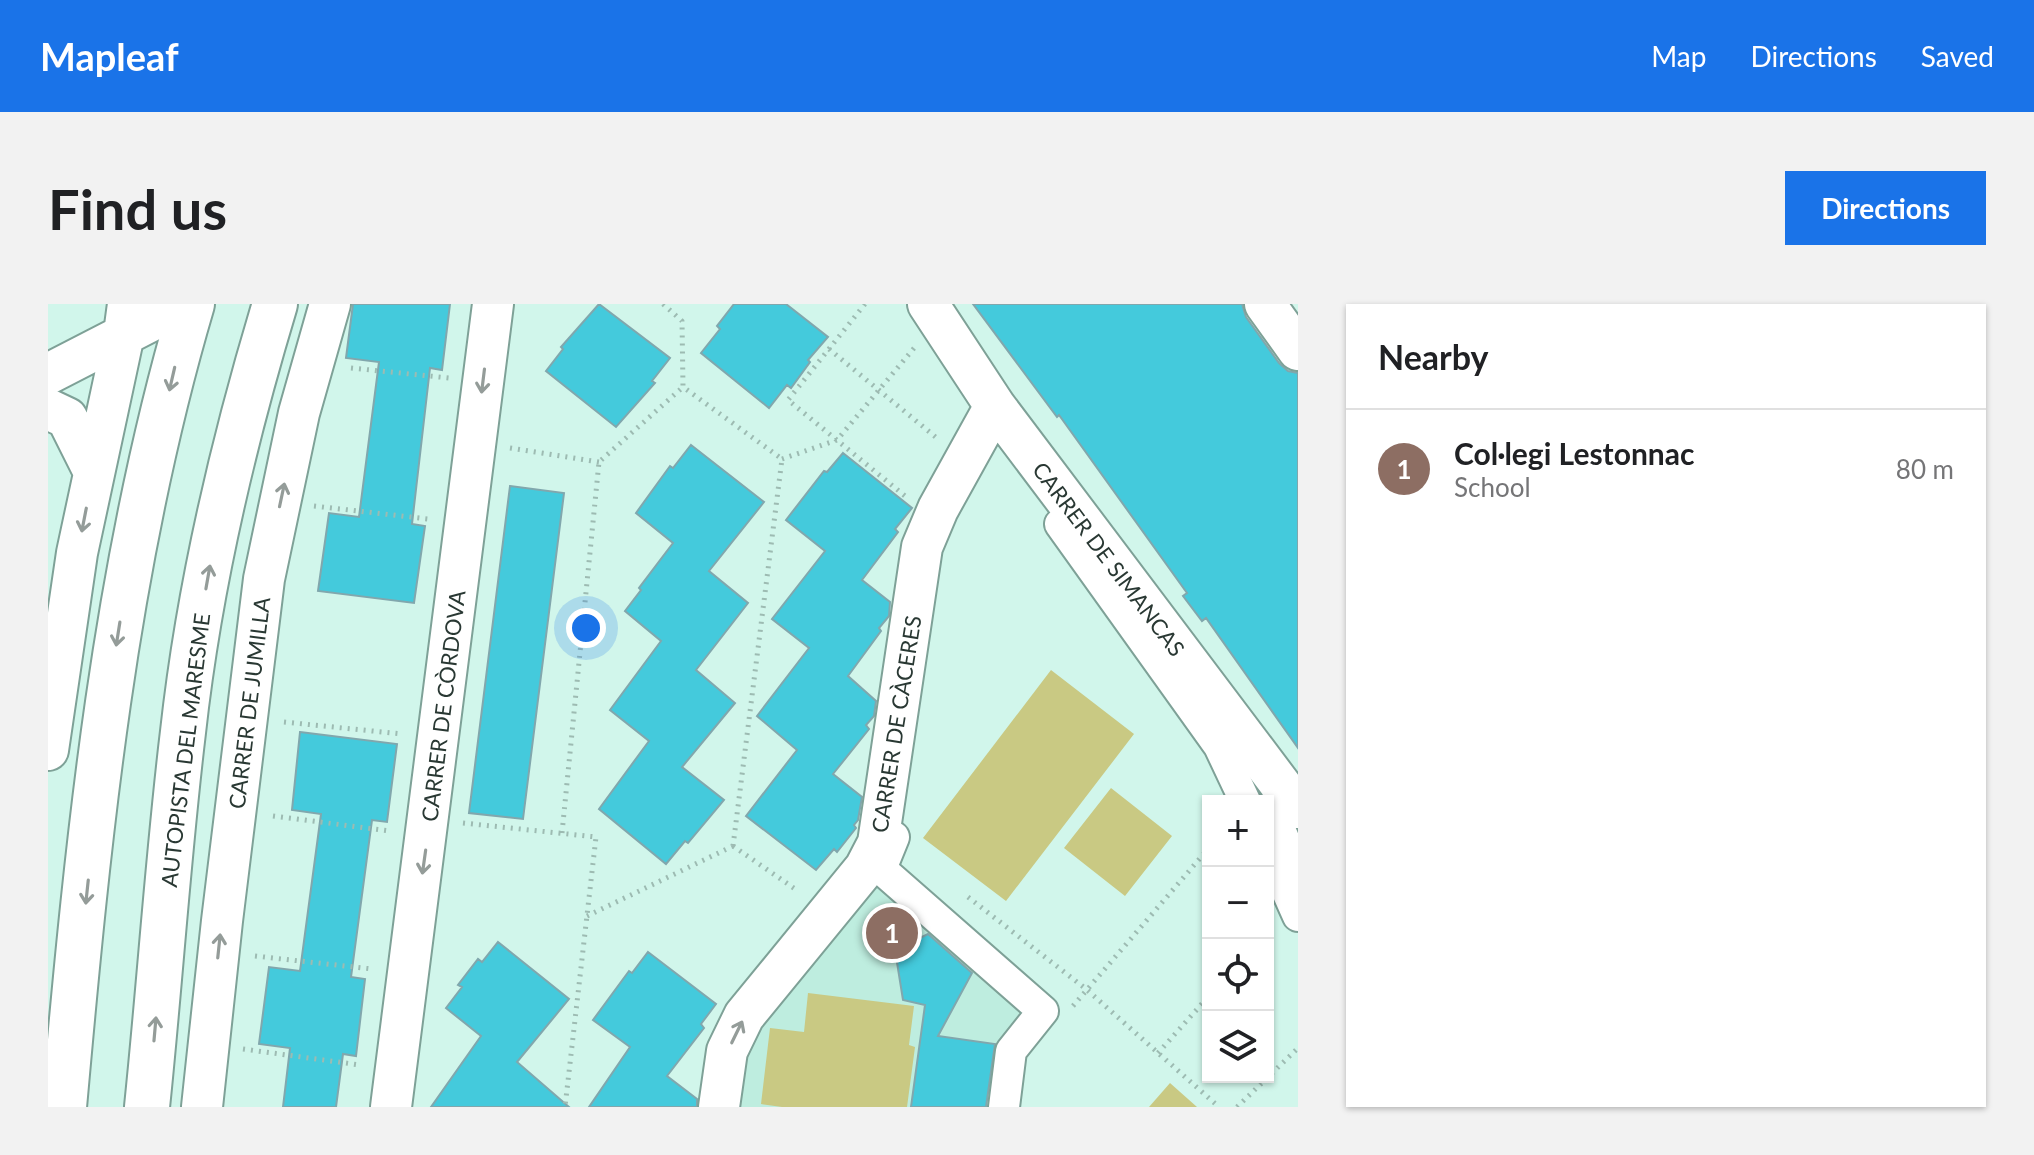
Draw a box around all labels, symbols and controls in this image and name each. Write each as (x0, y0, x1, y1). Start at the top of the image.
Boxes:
text: Mapleaf (40, 33, 179, 79)
text: Map (1651, 39, 1706, 73)
text: Directions (1750, 39, 1877, 73)
text: Saved (1921, 39, 1994, 73)
button: Directions (1785, 171, 1986, 245)
text: Find us (48, 175, 227, 242)
text: Nearby (1378, 336, 1489, 377)
one-way arrow (164, 366, 179, 392)
one-way arrow (476, 368, 491, 394)
text: Col·legi Lestonnac (1454, 435, 1694, 471)
text: 1 (1396, 453, 1412, 485)
text: 80 m (1896, 453, 1954, 485)
street label: CARRER DE SIMANCAS (1027, 457, 1191, 661)
text: School (1454, 471, 1531, 503)
one-way arrow (275, 482, 290, 508)
one-way arrow (76, 506, 91, 532)
one-way arrow (201, 564, 216, 590)
street label: CARRER DE CÒRDOVA (415, 589, 471, 823)
street label: CARRER DE JUMILLA (223, 595, 275, 810)
your location (566, 608, 606, 648)
street label: AUTOPISTA DEL MARESME (155, 612, 215, 888)
street label: CARRER DE CÀCERES (866, 614, 926, 834)
one-way arrow (110, 620, 125, 646)
map controls (1202, 795, 1274, 1083)
button: + (1202, 795, 1274, 867)
one-way arrow (416, 848, 431, 875)
button: − (1202, 867, 1274, 939)
one-way arrow (79, 878, 94, 905)
pin: 1 (866, 903, 918, 963)
one-way arrow (211, 933, 226, 960)
button: locate (1202, 939, 1274, 1011)
button: layers (1202, 1011, 1274, 1083)
one-way arrow (147, 1016, 162, 1043)
one-way arrow (730, 1020, 745, 1044)

